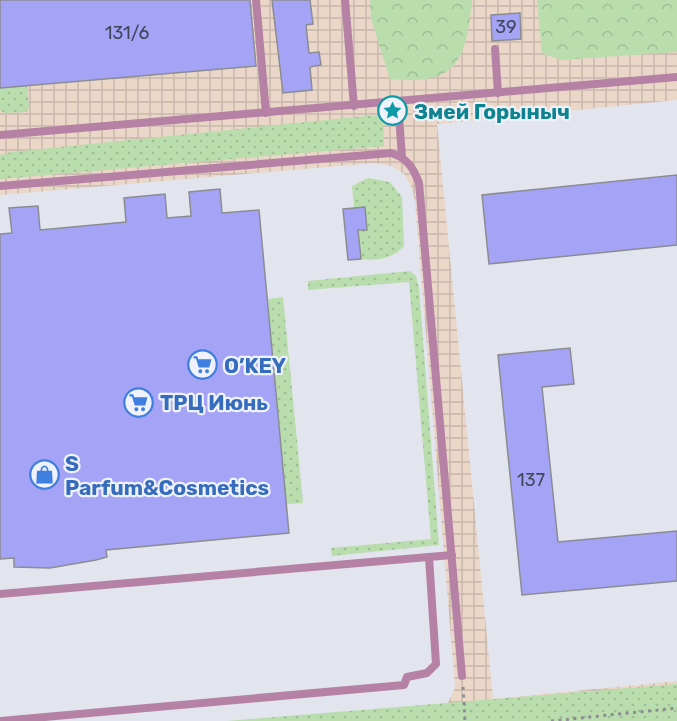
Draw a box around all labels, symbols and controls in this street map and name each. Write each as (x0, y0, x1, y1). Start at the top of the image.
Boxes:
house number: 39 (495, 16, 517, 38)
house number: 131/6 (105, 22, 149, 44)
place icon: Змей Горыныч (377, 95, 409, 127)
place label: Змей Горыныч (414, 99, 570, 124)
supermarket icon: O’KEY (187, 349, 219, 381)
place label: O’KEY (224, 353, 286, 378)
supermarket icon: ТРЦ Июнь (123, 386, 155, 418)
place label: ТРЦ Июнь (160, 390, 268, 415)
place label: S Parfum&Cosmetics (65, 451, 269, 500)
shop icon: S Parfum&Cosmetics (28, 459, 60, 491)
house number: 137 (517, 469, 545, 491)

